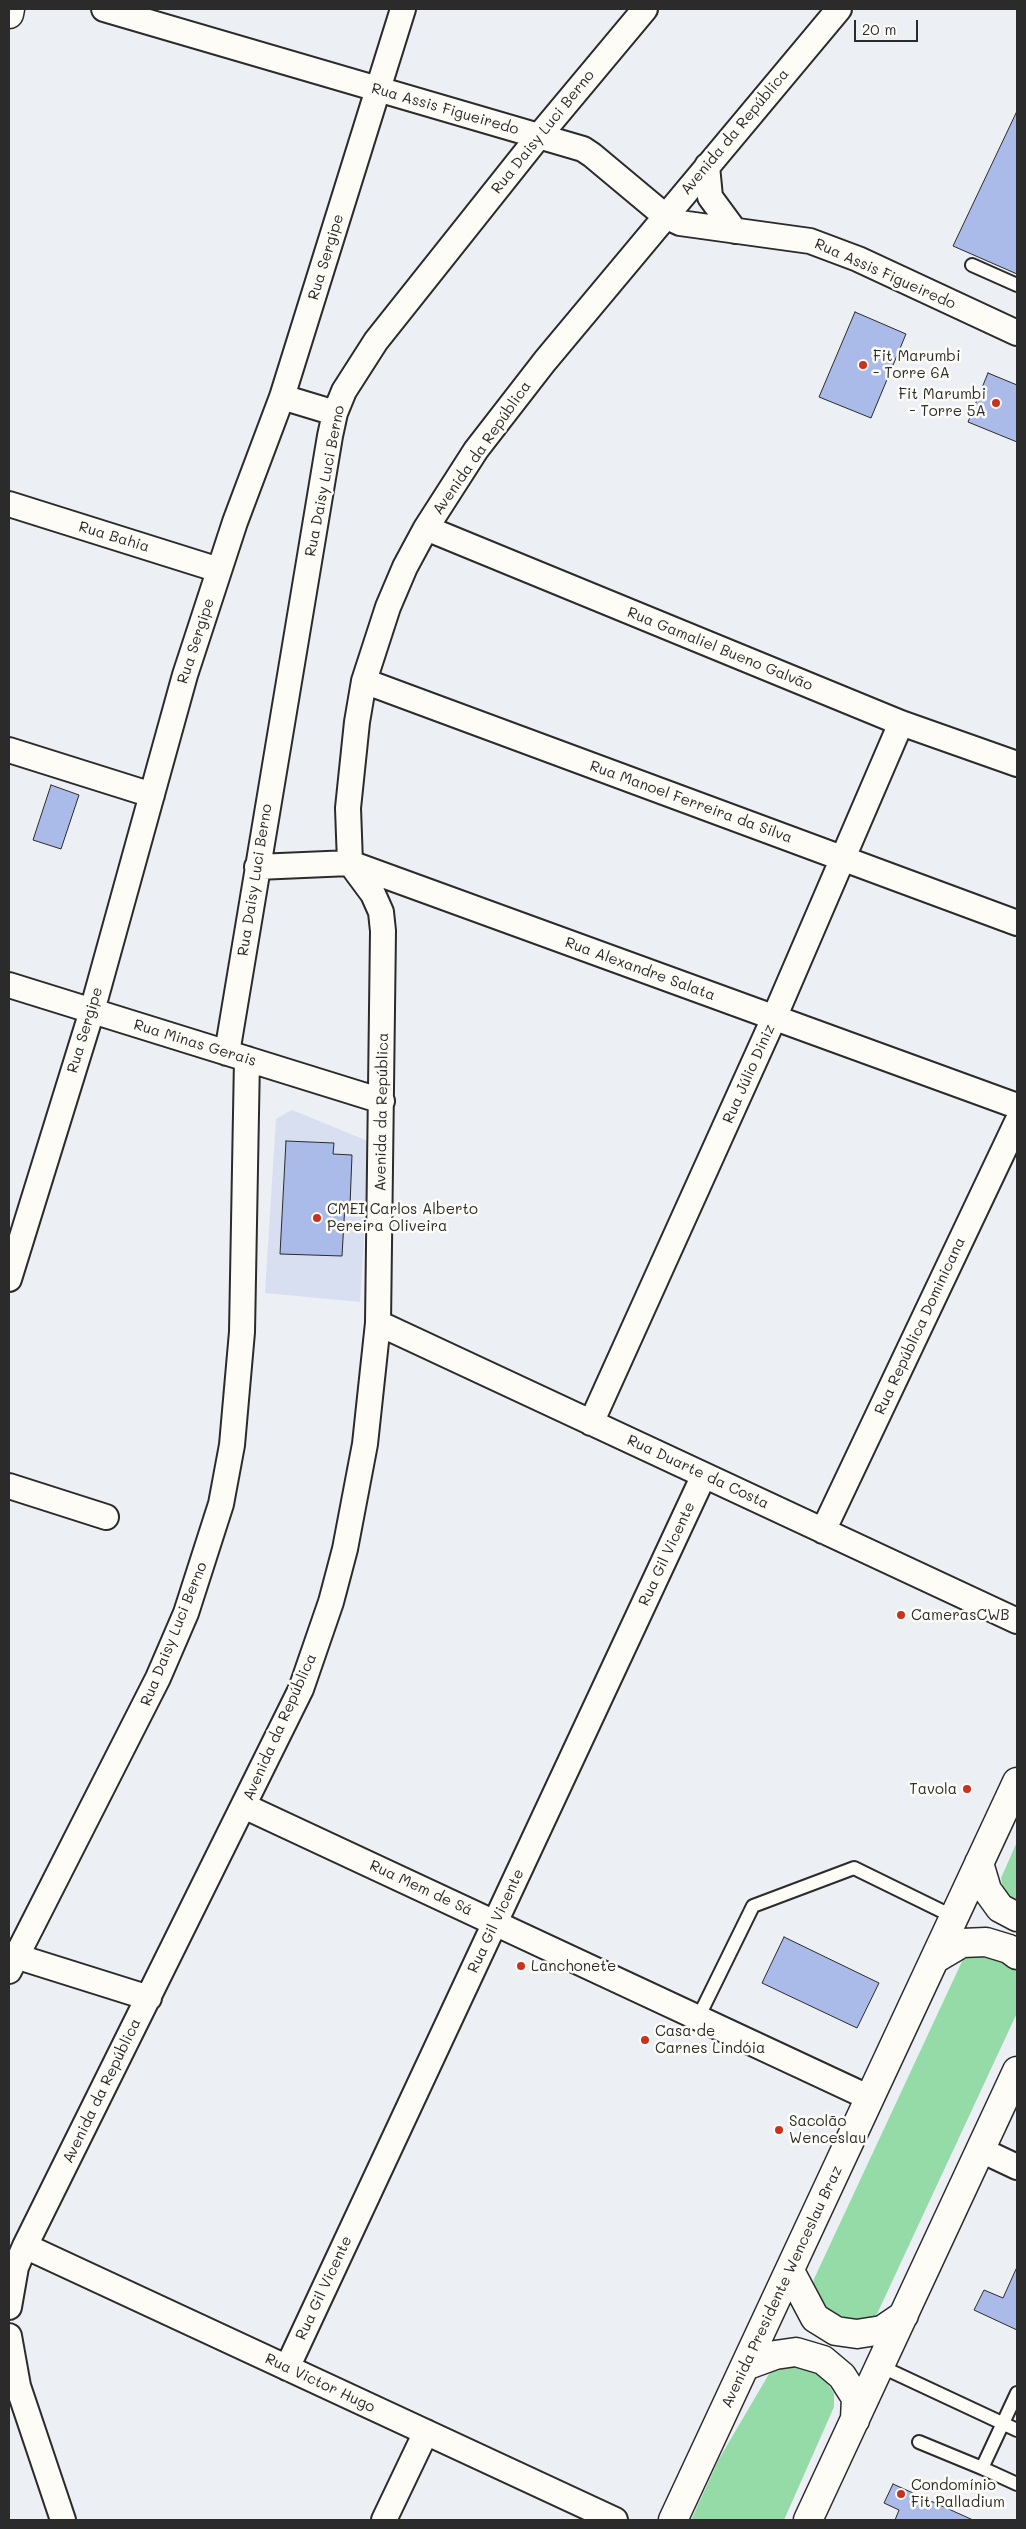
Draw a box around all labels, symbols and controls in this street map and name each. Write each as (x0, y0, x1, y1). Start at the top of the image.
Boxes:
scale bar (856, 10, 920, 42)
text: 20 m (862, 19, 896, 39)
street label: Avenida da República (677, 65, 793, 199)
street label: Rua Daisy Luci Berno (488, 67, 598, 197)
street label: Rua Assis Figueiredo (369, 79, 521, 139)
street label: Rua Sergipe (304, 212, 348, 302)
street label: Rua Assis Figueiredo (812, 235, 958, 313)
place label: Fit Marumbi - Torre 6A (873, 347, 961, 382)
marker: Fit Marumbi - Torre 6A (857, 359, 869, 371)
street label: Avenida da República (429, 378, 535, 518)
place label: Fit Marumbi - Torre 5A (898, 385, 986, 420)
marker: Fit Marumbi - Torre 5A (990, 397, 1002, 409)
street label: Rua Daisy Luci Berno (301, 404, 349, 558)
street label: Rua Bahia (76, 518, 152, 556)
street label: Rua Sergipe (174, 596, 218, 686)
street label: Rua Gamaliel Bueno Galvão (625, 603, 815, 695)
street label: Rua Manoel Ferreira da Silva (587, 757, 795, 847)
street label: Rua Daisy Luci Berno (234, 803, 276, 957)
street label: Rua Alexandre Salata (562, 933, 718, 1005)
street label: Rua Sergipe (63, 985, 107, 1075)
street label: Rua Minas Gerais (131, 1016, 259, 1070)
street label: Rua Júlio Diniz (719, 1022, 779, 1126)
street label: Avenida da República (372, 1032, 392, 1192)
place label: CMEI Carlos Alberto Pereira Oliveira (327, 1200, 478, 1235)
marker: CMEI Carlos Alberto Pereira Oliveira (311, 1212, 323, 1224)
street label: Rua República Dominicana (871, 1234, 969, 1418)
street label: Rua Duarte da Costa (624, 1431, 772, 1513)
street label: Rua Gil Vicente (635, 1499, 699, 1609)
street label: Rua Daisy Luci Berno (137, 1559, 211, 1709)
place label: CamerasCWB (911, 1606, 1010, 1624)
marker: CamerasCWB (895, 1609, 907, 1621)
street label: Avenida da República (239, 1651, 321, 1803)
place label: Tavola (909, 1780, 957, 1798)
marker: Tavola (961, 1783, 973, 1795)
street label: Rua Mem de Sá (367, 1856, 475, 1920)
street label: Rua Gil Vicente (464, 1866, 528, 1976)
place label: Lanchonete (531, 1957, 616, 1975)
marker: Lanchonete (515, 1960, 527, 1972)
street label: Avenida da República (59, 2016, 145, 2166)
place label: Casa de Carnes Lindóia (655, 2022, 765, 2057)
marker: Casa de Carnes Lindóia (639, 2034, 651, 2046)
place label: Sacolão Wenceslau (789, 2112, 866, 2147)
marker: Sacolão Wenceslau (773, 2124, 785, 2136)
street label: Avenida Presidente Wenceslau Braz (718, 2163, 846, 2411)
street label: Rua Gil Vicente (292, 2233, 356, 2343)
street label: Rua Victor Hugo (262, 2350, 378, 2416)
place label: Condomínio Fit Palladium (911, 2476, 1005, 2511)
marker: Condomínio Fit Palladium (895, 2488, 907, 2500)

